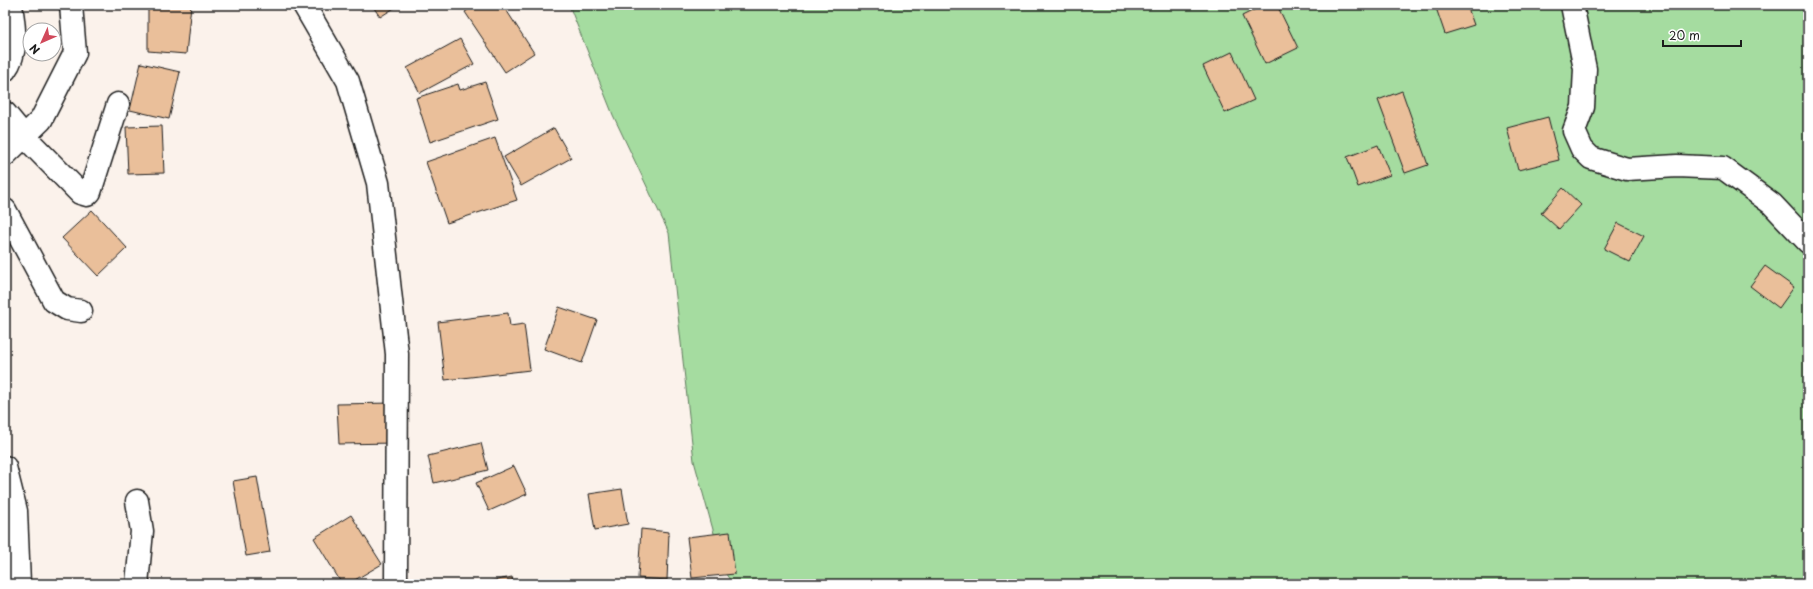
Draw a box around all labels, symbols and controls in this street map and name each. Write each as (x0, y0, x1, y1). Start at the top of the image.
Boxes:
north arrow (22, 22, 62, 62)
scale bar (1663, 22, 1741, 48)
text: 20 m (1669, 26, 1700, 44)
text: N (25, 40, 44, 59)

